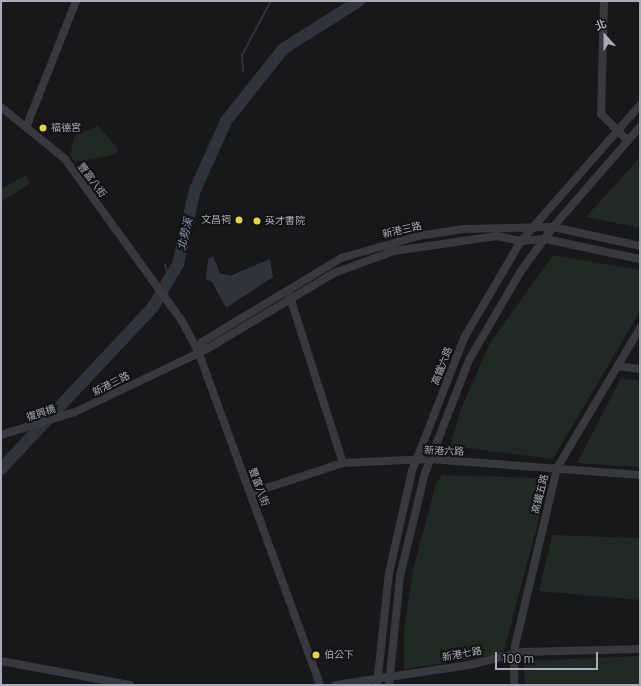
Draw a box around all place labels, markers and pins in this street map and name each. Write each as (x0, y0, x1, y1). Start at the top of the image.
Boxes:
place label: 福德宮 (51, 122, 81, 134)
marker: 福德宮 (38, 123, 48, 133)
place label: 文昌祠 (201, 214, 231, 226)
marker: 文昌祠 (234, 215, 244, 225)
place label: 英才書院 (265, 215, 305, 227)
marker: 英才書院 (252, 216, 262, 226)
place label: 伯公下 (324, 649, 354, 661)
marker: 伯公下 (311, 650, 321, 660)

